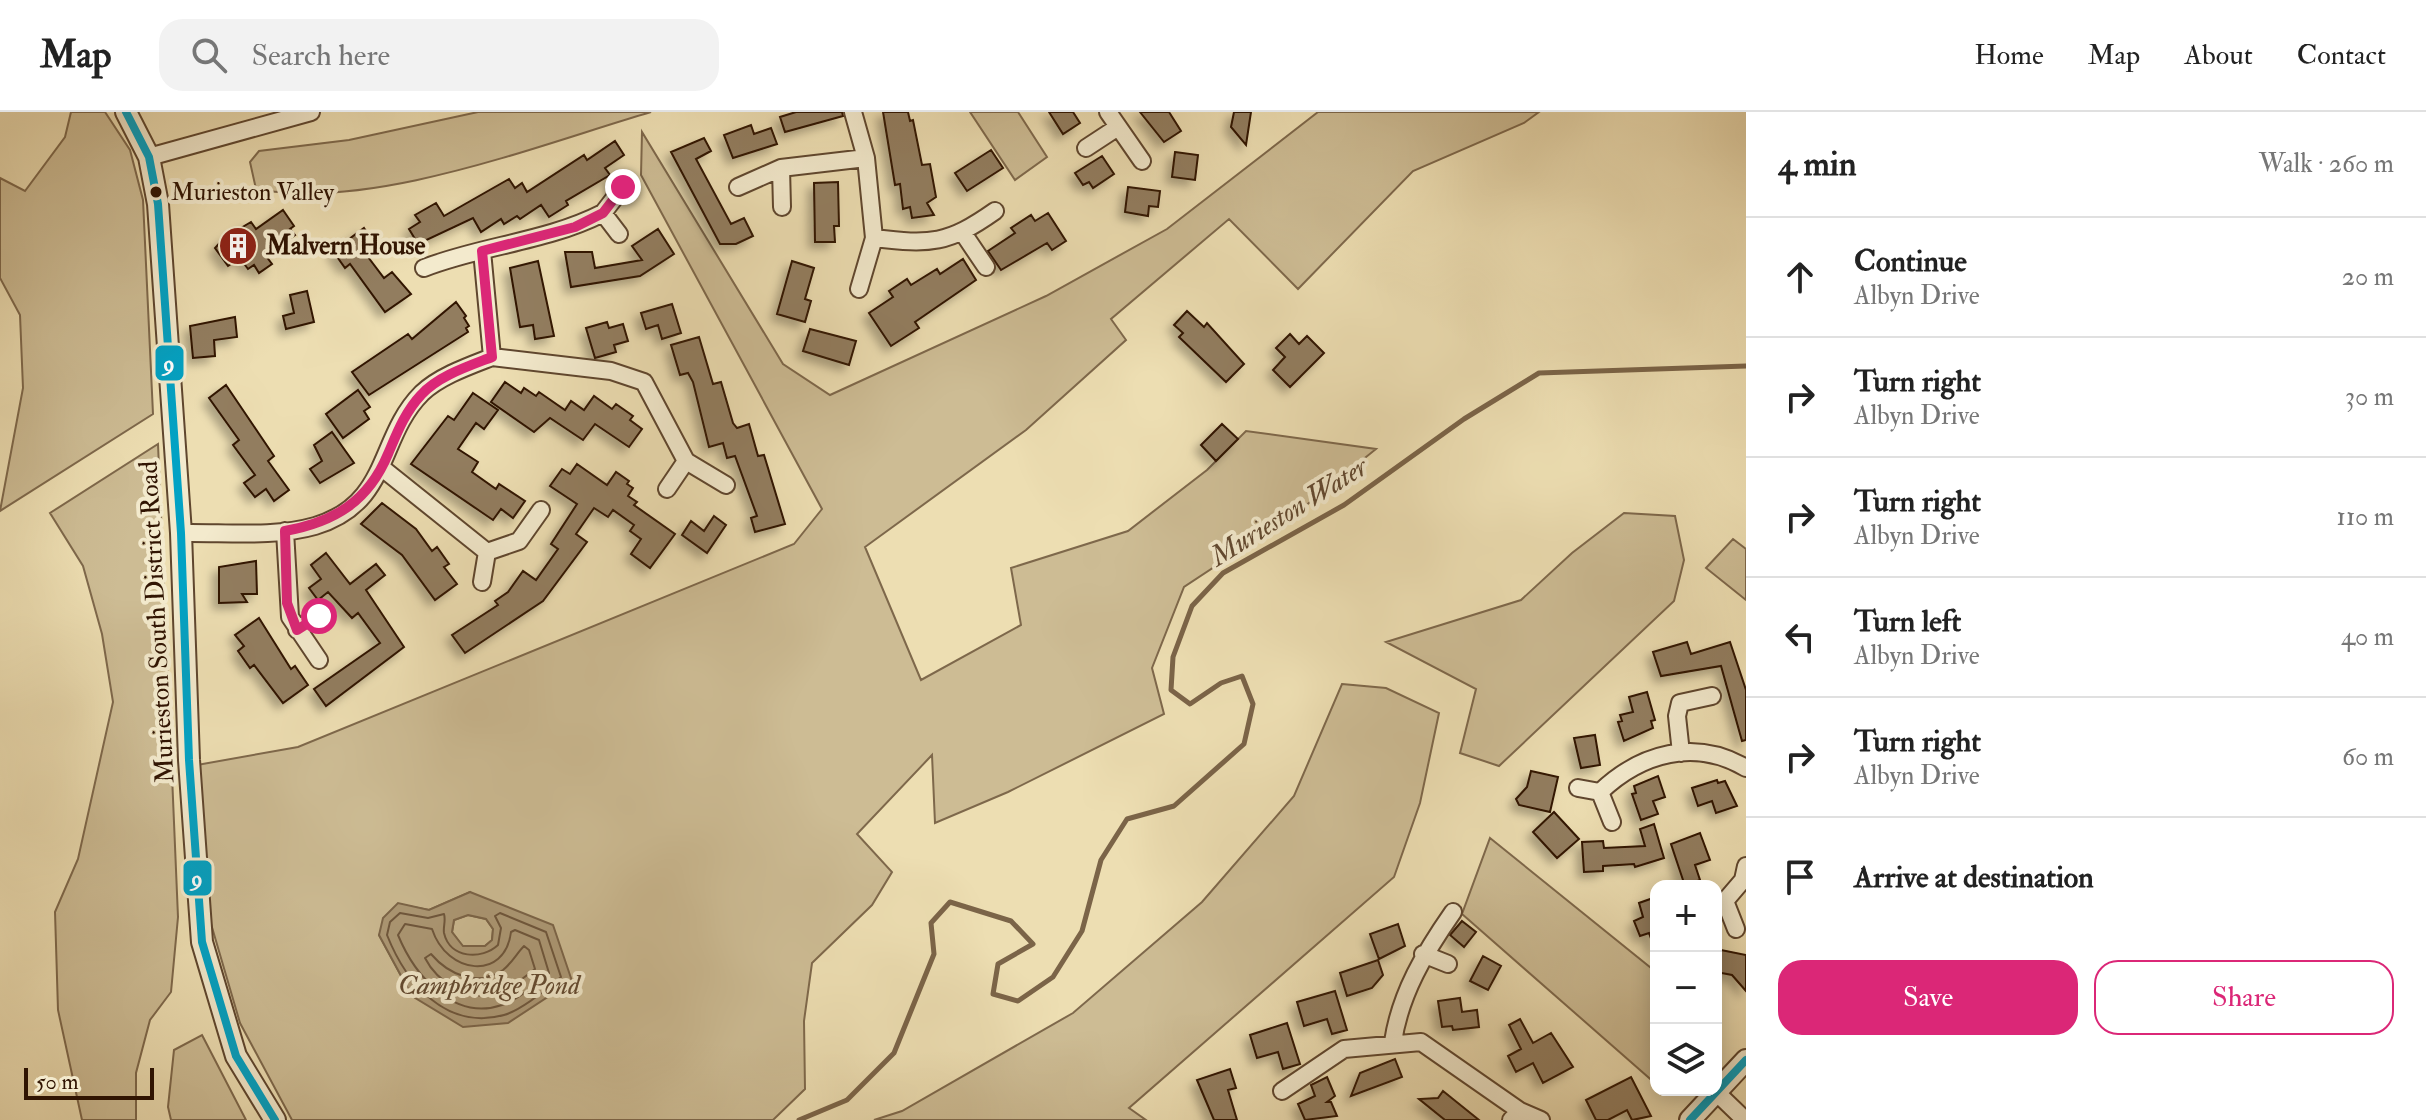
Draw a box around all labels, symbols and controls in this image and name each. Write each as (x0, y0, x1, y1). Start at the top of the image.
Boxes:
search box (159, 19, 719, 91)
text: Map (40, 31, 111, 79)
icon: search (187, 33, 231, 77)
text: Search here (251, 37, 390, 74)
text: Home (1974, 38, 2044, 73)
text: Map (2088, 38, 2140, 73)
text: About (2184, 38, 2253, 73)
text: Contact (2297, 38, 2386, 73)
text: 4 min (1778, 143, 1856, 186)
text: Walk · 260 m (2259, 148, 2394, 180)
route end (605, 169, 641, 205)
place label: Murieston Valley (171, 177, 334, 208)
marker: Murieston Valley (148, 184, 164, 200)
building icon: Malvern House (217, 225, 259, 267)
place label: Malvern House (265, 230, 426, 262)
text: Continue (1854, 243, 1967, 280)
icon: ahead (1778, 255, 1822, 299)
text: 20 m (2342, 261, 2394, 293)
text: Albyn Drive (1854, 280, 1980, 312)
line badge: 9 (154, 344, 185, 382)
text: 9 (161, 350, 175, 378)
text: Turn right (1854, 363, 1981, 400)
icon: right (1778, 375, 1822, 419)
text: 30 m (2345, 381, 2394, 413)
text: Albyn Drive (1854, 400, 1980, 432)
water label: Murieston Water (1202, 449, 1375, 575)
street label: Murieston South District Road (133, 460, 181, 784)
text: Turn right (1854, 483, 1981, 520)
icon: right (1778, 495, 1822, 539)
text: 110 m (2337, 501, 2394, 533)
text: Albyn Drive (1854, 520, 1980, 552)
route start (301, 598, 337, 634)
text: Turn left (1854, 603, 1961, 640)
icon: left (1778, 615, 1822, 659)
text: 40 m (2341, 621, 2394, 653)
text: Albyn Drive (1854, 640, 1980, 672)
text: Turn right (1854, 723, 1981, 760)
icon: right (1778, 735, 1822, 779)
text: 60 m (2342, 741, 2394, 773)
text: Albyn Drive (1854, 760, 1980, 792)
icon: arrive (1778, 855, 1822, 899)
line badge: 9 (182, 859, 213, 897)
text: Arrive at destination (1854, 859, 2094, 896)
text: 9 (189, 865, 203, 893)
map controls (1650, 880, 1722, 1096)
button: + (1650, 880, 1722, 952)
button: − (1650, 952, 1722, 1024)
button: Save (1778, 960, 2078, 1035)
button: Share (2094, 960, 2394, 1035)
water label: Campbridge Pond (398, 968, 582, 1003)
button: layers (1650, 1024, 1722, 1096)
scale bar (24, 1064, 154, 1100)
text: 50 m (36, 1068, 78, 1096)

